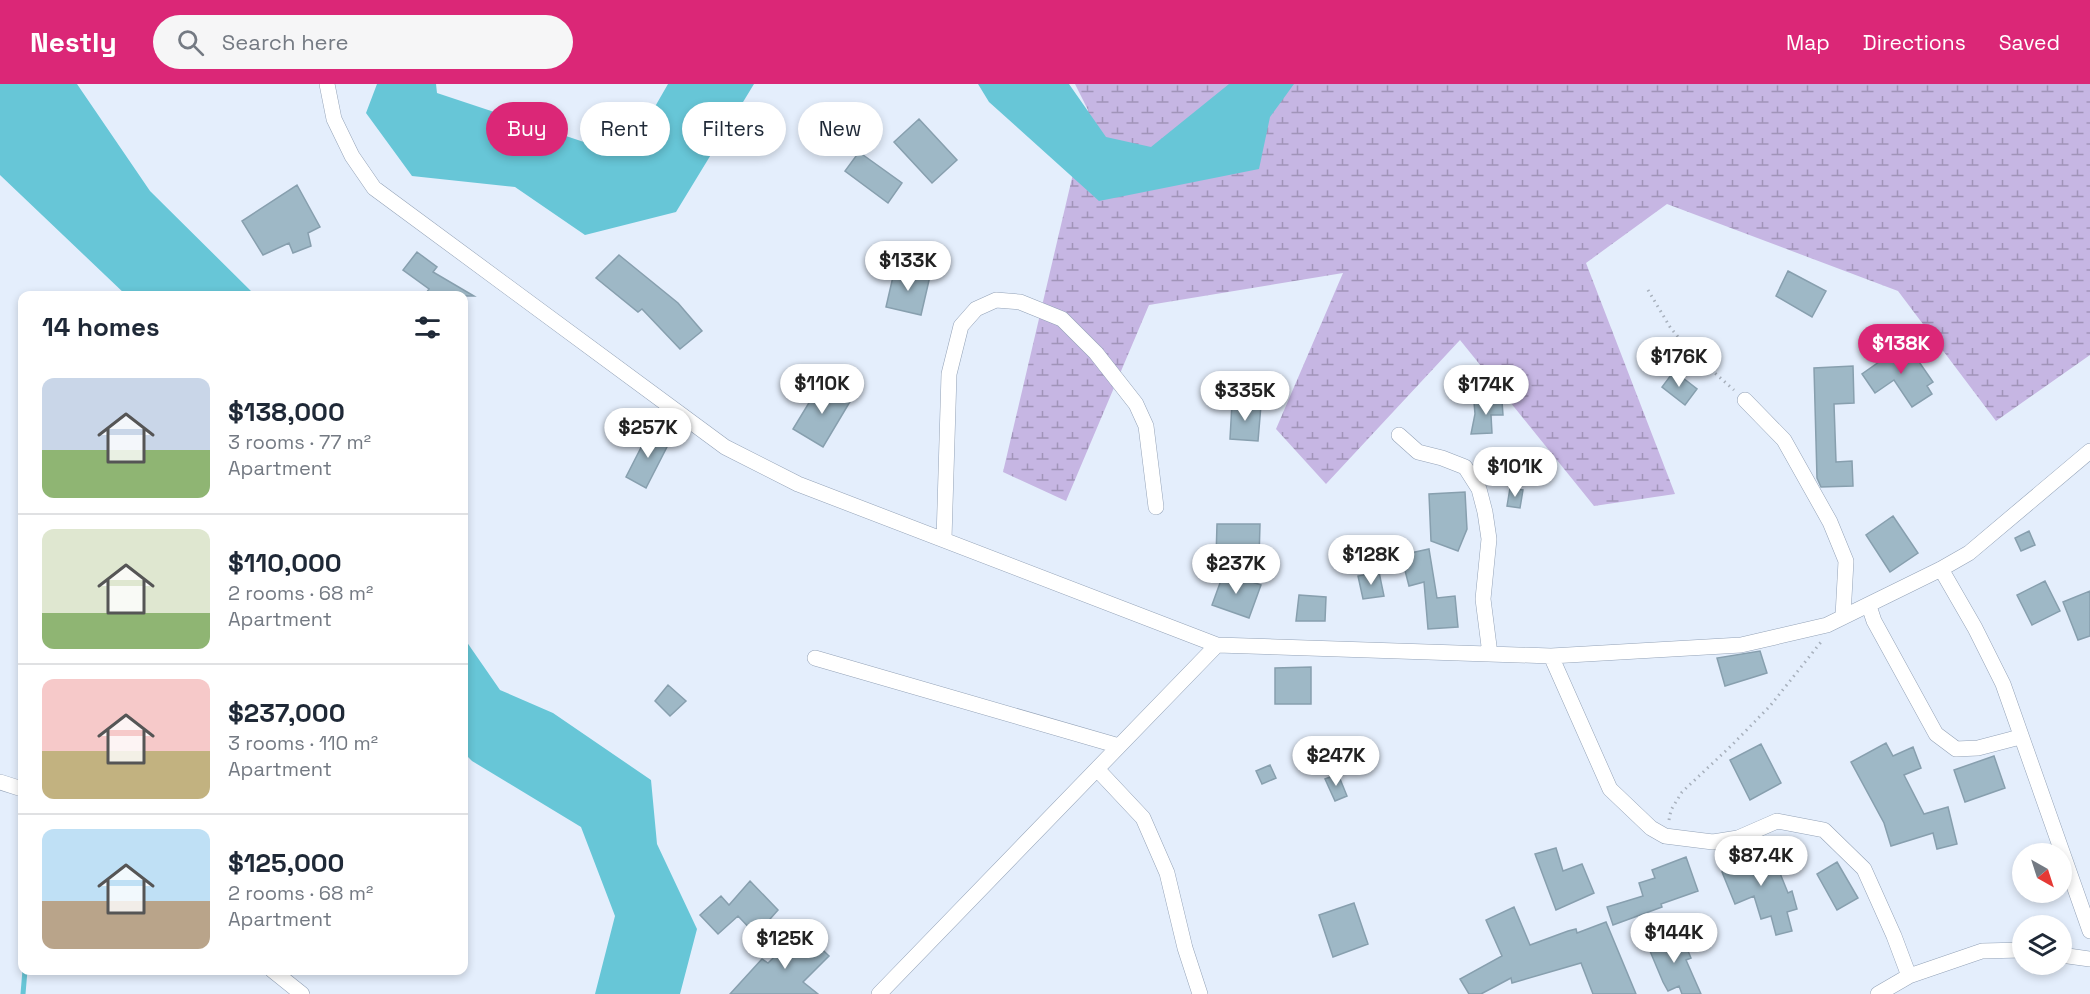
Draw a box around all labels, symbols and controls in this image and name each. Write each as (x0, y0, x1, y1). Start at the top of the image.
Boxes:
search box (153, 15, 573, 69)
text: Nestly (30, 24, 117, 60)
icon: search (174, 26, 207, 59)
text: Search here (222, 28, 349, 56)
text: Map (1786, 29, 1830, 56)
text: Directions (1863, 29, 1966, 56)
text: Saved (1999, 29, 2060, 56)
chip: Buy (486, 102, 568, 156)
chip: Rent (580, 102, 670, 156)
chip: Filters (682, 102, 786, 156)
chip: New (798, 102, 883, 156)
pin: $133K (866, 241, 950, 292)
text: $133K (879, 247, 937, 273)
text: 14 homes (42, 310, 160, 344)
icon: filters (411, 311, 444, 344)
pin: $138K (1859, 324, 1943, 375)
text: $138K (1872, 330, 1930, 356)
pin: $176K (1637, 337, 1721, 388)
text: $176K (1650, 343, 1708, 369)
pin: $110K (780, 364, 864, 415)
pin: $174K (1444, 365, 1528, 416)
text: $110K (794, 370, 850, 396)
pin: $335K (1203, 371, 1287, 422)
text: $174K (1458, 371, 1514, 397)
text: $335K (1215, 377, 1275, 403)
text: $138,000 (228, 395, 345, 429)
icon: home (90, 402, 162, 474)
pin: $257K (606, 408, 690, 459)
text: $257K (618, 414, 678, 440)
text: 3 rooms · 77 m² (228, 429, 371, 455)
pin: $101K (1473, 447, 1557, 498)
text: $101K (1487, 453, 1543, 479)
text: Apartment (228, 455, 332, 481)
pin: $128K (1329, 535, 1413, 586)
text: $128K (1342, 541, 1400, 567)
pin: $237K (1194, 544, 1278, 595)
text: $110,000 (228, 546, 342, 580)
text: $237K (1206, 550, 1266, 576)
icon: home (90, 553, 162, 625)
text: 2 rooms · 68 m² (228, 580, 373, 606)
text: Apartment (228, 606, 332, 632)
text: $237,000 (228, 696, 346, 730)
icon: home (90, 703, 162, 775)
text: 3 rooms · 110 m² (228, 730, 378, 756)
pin: $247K (1294, 736, 1378, 787)
text: $247K (1306, 742, 1366, 768)
text: Apartment (228, 756, 332, 782)
pin: $87.4K (1712, 836, 1810, 887)
text: $87.4K (1729, 842, 1793, 868)
north arrow (2012, 843, 2072, 903)
map controls (2012, 843, 2072, 975)
text: $125,000 (228, 846, 344, 880)
icon: home (90, 853, 162, 925)
text: 2 rooms · 68 m² (228, 880, 373, 906)
text: Apartment (228, 906, 332, 932)
pin: $144K (1632, 913, 1716, 964)
button: layers (2012, 915, 2072, 975)
pin: $125K (743, 919, 827, 970)
text: $144K (1644, 919, 1704, 945)
text: $125K (756, 925, 814, 951)

